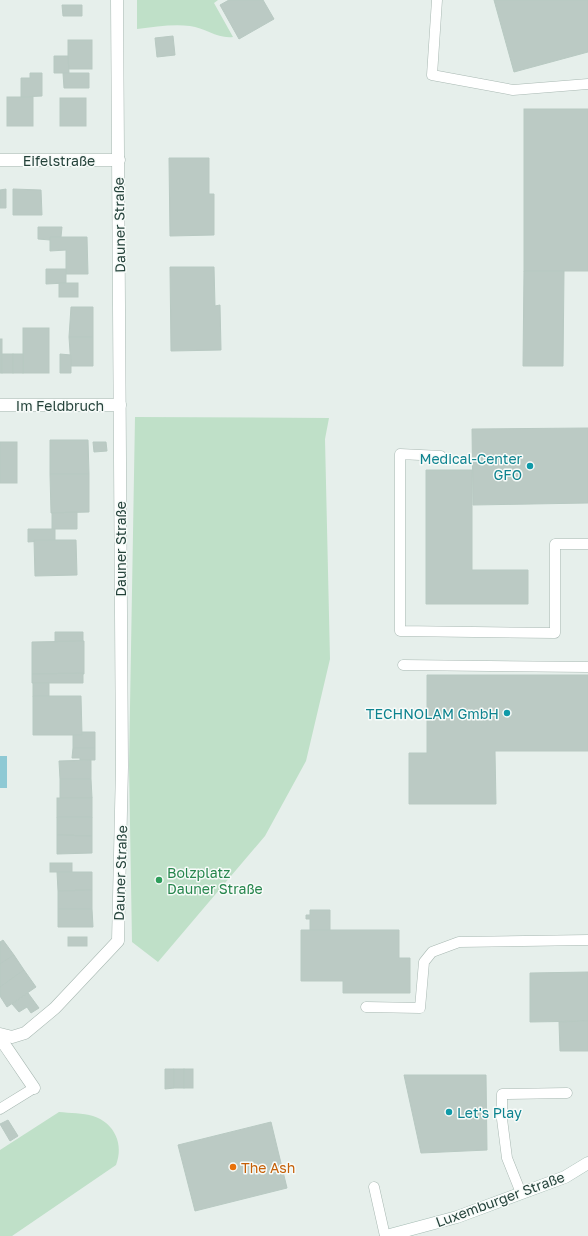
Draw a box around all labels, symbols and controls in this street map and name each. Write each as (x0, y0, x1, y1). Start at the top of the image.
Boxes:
street label: Eifelstraße (23, 152, 95, 169)
street label: Dauner Straße (110, 177, 128, 273)
street label: Im Feldbruch (16, 397, 104, 414)
place label: Medical-Center GFO (419, 450, 523, 483)
marker: Medical-Center GFO (525, 461, 535, 471)
street label: Dauner Straße (112, 501, 129, 597)
place label: TECHNOLAM GmbH (366, 705, 499, 722)
marker: TECHNOLAM GmbH (502, 708, 512, 718)
street label: Dauner Straße (110, 825, 130, 921)
place label: Bolzplatz Dauner Straße (167, 864, 263, 897)
marker: Bolzplatz Dauner Straße (154, 875, 164, 885)
place label: Let's Play (457, 1104, 522, 1121)
marker: Let's Play (444, 1107, 454, 1117)
place label: The Ash (241, 1159, 295, 1176)
marker: The Ash (228, 1162, 238, 1172)
street label: Luxemburger Straße (433, 1168, 567, 1230)

